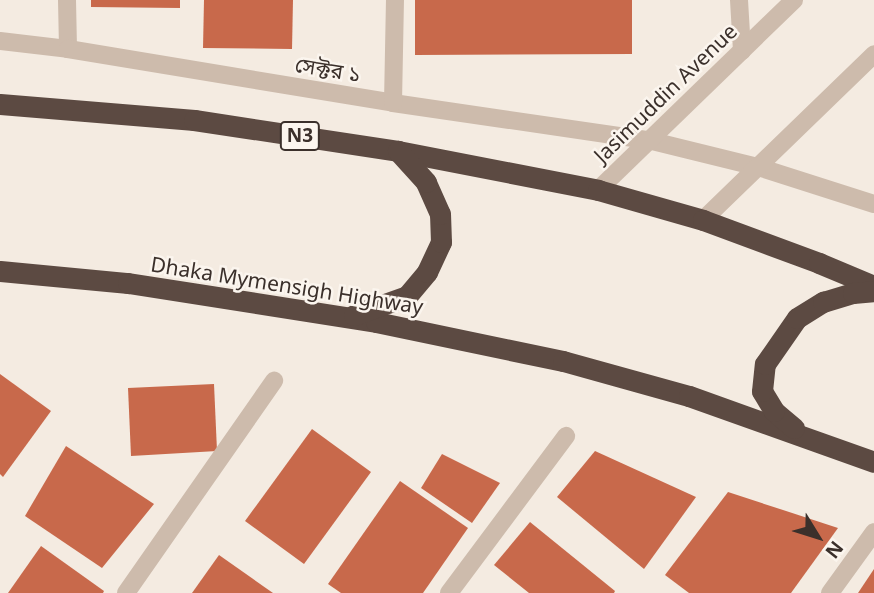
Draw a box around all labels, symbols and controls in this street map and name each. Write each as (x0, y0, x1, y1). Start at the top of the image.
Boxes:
street label: Jasimuddin Avenue (588, 18, 742, 168)
street label: সেক্টর ১ (293, 51, 363, 87)
road number: N3 (279, 120, 321, 152)
street label: Dhaka Mymensigh Highway (149, 251, 425, 319)
north arrow (783, 502, 853, 572)
text: N (820, 536, 850, 564)

